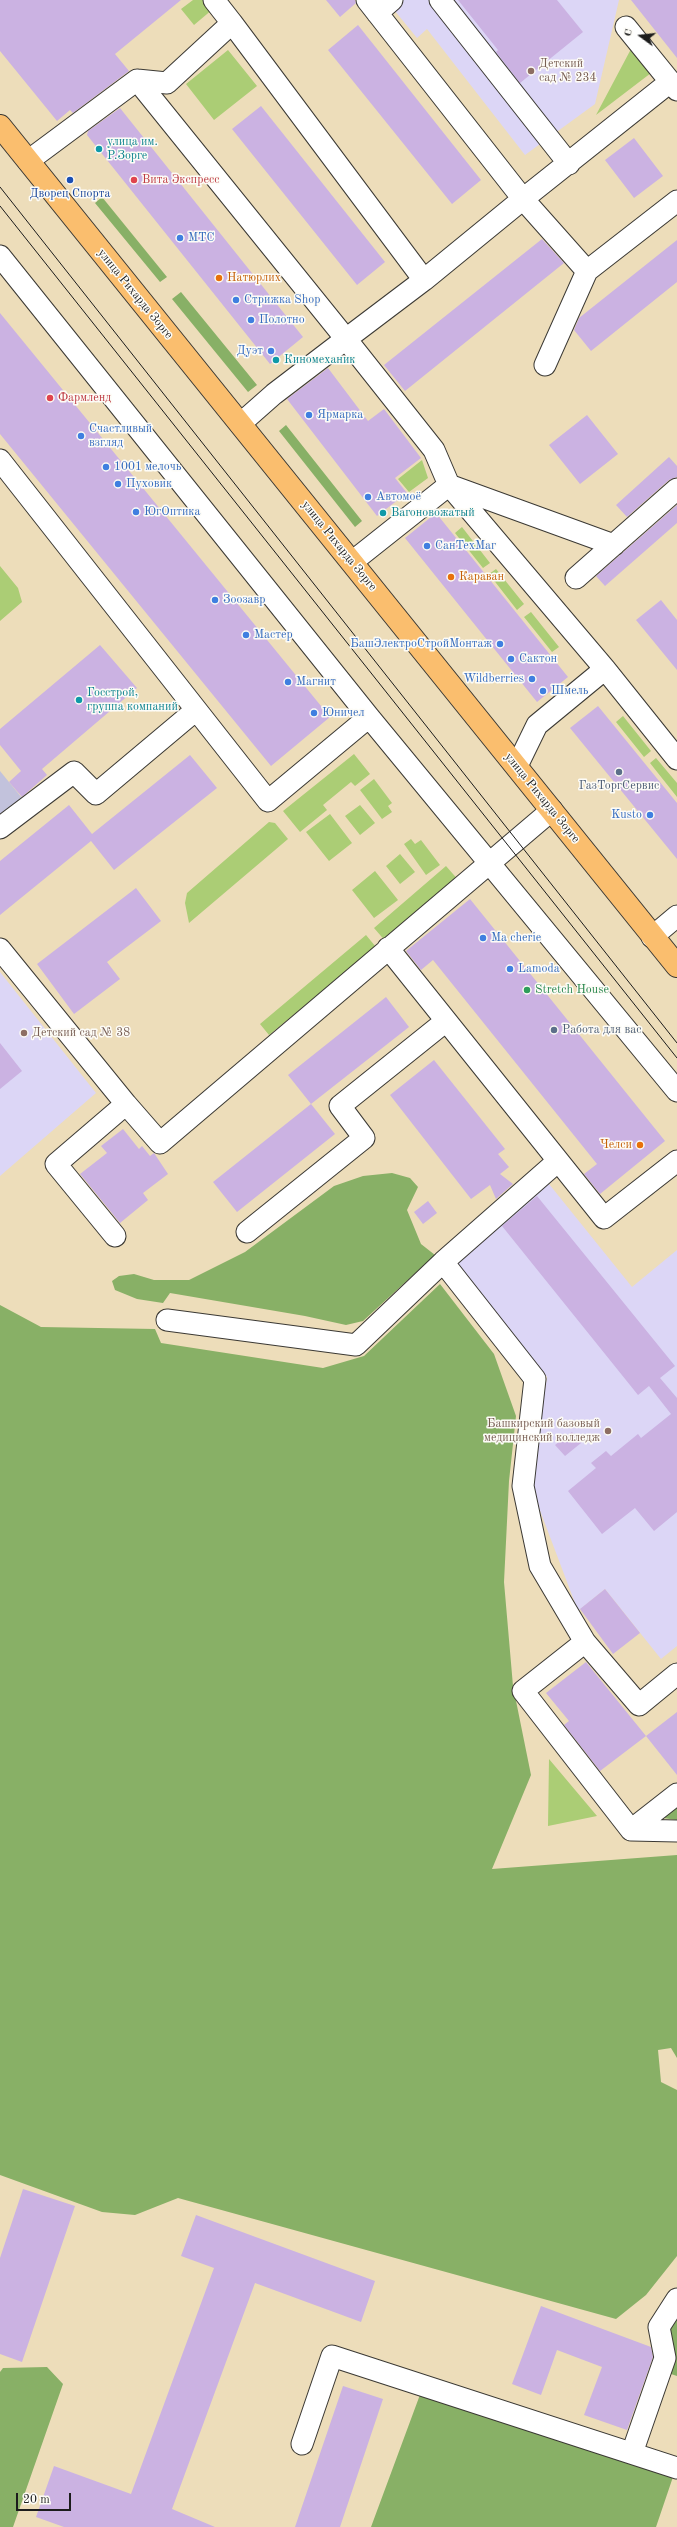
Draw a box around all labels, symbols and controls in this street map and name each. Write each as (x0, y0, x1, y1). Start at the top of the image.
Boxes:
north arrow (621, 16, 661, 56)
text: С (623, 28, 635, 38)
place label: Детский сад № 234 (539, 57, 596, 85)
marker: Детский сад № 234 (526, 66, 536, 76)
place label: улица им. Р.Зорге (107, 135, 158, 163)
marker: улица им. Р.Зорге (94, 144, 104, 154)
place label: Вита Экспресс (142, 173, 219, 187)
marker: Дворец Спорта (65, 175, 75, 185)
marker: Вита Экспресс (129, 175, 139, 185)
place label: Дворец Спорта (30, 187, 110, 201)
place label: МТС (188, 231, 215, 245)
marker: МТС (175, 233, 185, 243)
street label: улица Рихарда Зорге (94, 246, 176, 342)
place label: Натюрлих (227, 271, 281, 285)
marker: Натюрлих (214, 273, 224, 283)
place label: Стрижка Shop (244, 293, 320, 307)
marker: Стрижка Shop (231, 295, 241, 305)
place label: Полотно (259, 313, 305, 327)
marker: Полотно (246, 315, 256, 325)
place label: Дуэт (237, 344, 263, 358)
marker: Дуэт (266, 346, 276, 356)
place label: Киномеханик (284, 353, 355, 367)
marker: Киномеханик (271, 355, 281, 365)
place label: Фармленд (58, 391, 111, 405)
marker: Фармленд (45, 393, 55, 403)
place label: Ярмарка (317, 408, 363, 422)
marker: Ярмарка (304, 410, 314, 420)
place label: Счастливый взгляд (89, 422, 152, 450)
marker: Счастливый взгляд (76, 431, 86, 441)
place label: 1001 мелочь (114, 460, 181, 474)
marker: 1001 мелочь (101, 462, 111, 472)
place label: Пуховик (126, 477, 172, 491)
marker: Пуховик (113, 479, 123, 489)
place label: Автомоё (376, 490, 421, 504)
marker: Автомоё (363, 492, 373, 502)
street label: улица Рихарда Зорге (298, 498, 380, 594)
place label: ЮгОптика (144, 505, 200, 519)
place label: Вагоновожатый (391, 506, 475, 520)
marker: ЮгОптика (131, 507, 141, 517)
marker: Вагоновожатый (378, 508, 388, 518)
place label: СанТехМаг (435, 539, 496, 553)
marker: СанТехМаг (422, 541, 432, 551)
place label: Караван (459, 570, 504, 584)
marker: Караван (446, 572, 456, 582)
place label: Зоозавр (223, 593, 266, 607)
marker: Зоозавр (210, 595, 220, 605)
place label: Мастер (254, 628, 293, 642)
marker: Мастер (241, 630, 251, 640)
place label: БашЭлектроСтройМонтаж (350, 637, 492, 651)
marker: БашЭлектроСтройМонтаж (495, 639, 505, 649)
place label: Сактон (519, 652, 557, 666)
marker: Сактон (506, 654, 516, 664)
place label: Wildberries (463, 672, 524, 686)
marker: Wildberries (527, 674, 537, 684)
place label: Магнит (296, 675, 336, 689)
marker: Магнит (283, 677, 293, 687)
place label: Шмель (551, 684, 588, 698)
place label: Госстрой, группа компаний (87, 686, 178, 714)
marker: Шмель (538, 686, 548, 696)
marker: Госстрой, группа компаний (74, 695, 84, 705)
place label: Юничел (322, 706, 365, 720)
marker: Юничел (309, 708, 319, 718)
street label: улица Рихарда Зорге (501, 750, 583, 846)
marker: ГазТоргСервис (614, 767, 624, 777)
place label: ГазТоргСервис (579, 779, 659, 793)
place label: Kusto (611, 808, 642, 822)
marker: Kusto (645, 810, 655, 820)
place label: Ma cherie (491, 931, 541, 945)
marker: Ma cherie (478, 933, 488, 943)
place label: Lamoda (518, 962, 560, 976)
marker: Lamoda (505, 964, 515, 974)
place label: Stretch House (535, 983, 609, 997)
marker: Stretch House (522, 985, 532, 995)
place label: Работа для вас (562, 1023, 641, 1037)
marker: Работа для вас (549, 1025, 559, 1035)
place label: Детский сад № 38 (32, 1026, 130, 1040)
marker: Детский сад № 38 (19, 1028, 29, 1038)
place label: Челси (600, 1138, 632, 1152)
marker: Челси (635, 1140, 645, 1150)
place label: Башкирский базовый медицинский колледж (484, 1417, 600, 1445)
marker: Башкирский базовый медицинский колледж (603, 1426, 613, 1436)
scale bar (18, 2485, 73, 2511)
text: 20 m (23, 2494, 50, 2506)

